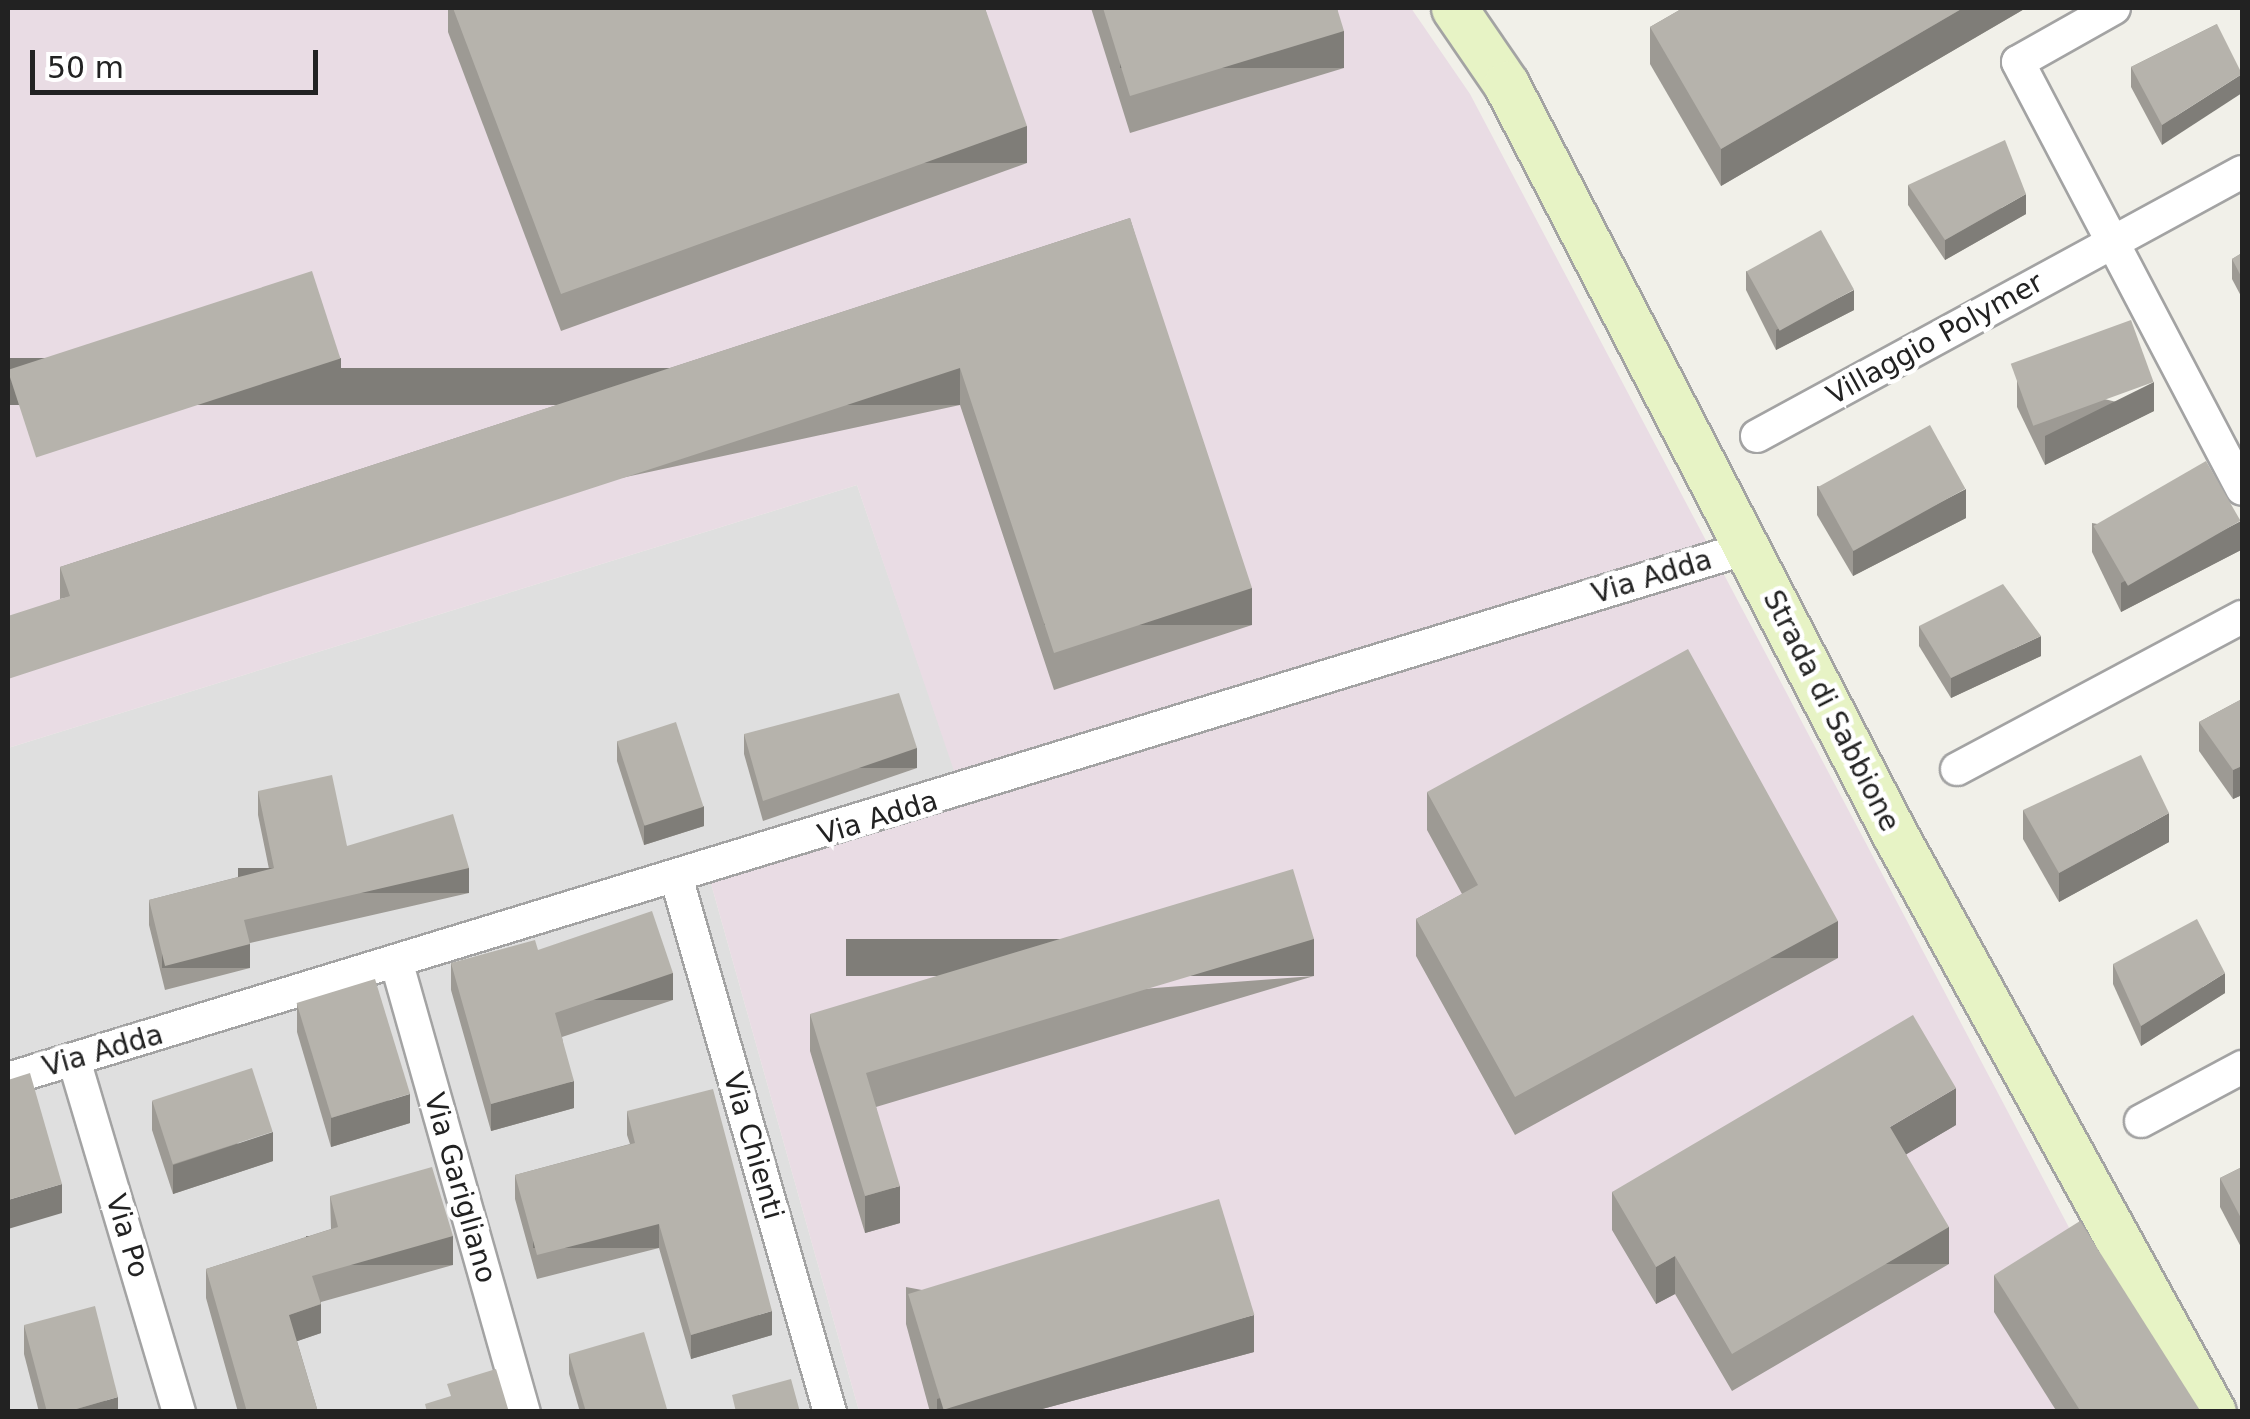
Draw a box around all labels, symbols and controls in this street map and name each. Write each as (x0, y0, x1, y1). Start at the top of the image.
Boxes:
scale bar (35, 30, 322, 92)
text: 50 m (47, 50, 124, 85)
street label: Villaggio Polymer (1821, 266, 2049, 412)
street label: Via Adda (1588, 543, 1716, 611)
street label: Strada di Sabbione (1756, 585, 1906, 837)
street label: Via Adda (814, 784, 942, 852)
street label: Via Adda (39, 1018, 167, 1084)
street label: Via Chienti (716, 1069, 790, 1223)
street label: Via Garigliano (417, 1089, 503, 1287)
street label: Via Po (98, 1190, 156, 1282)

